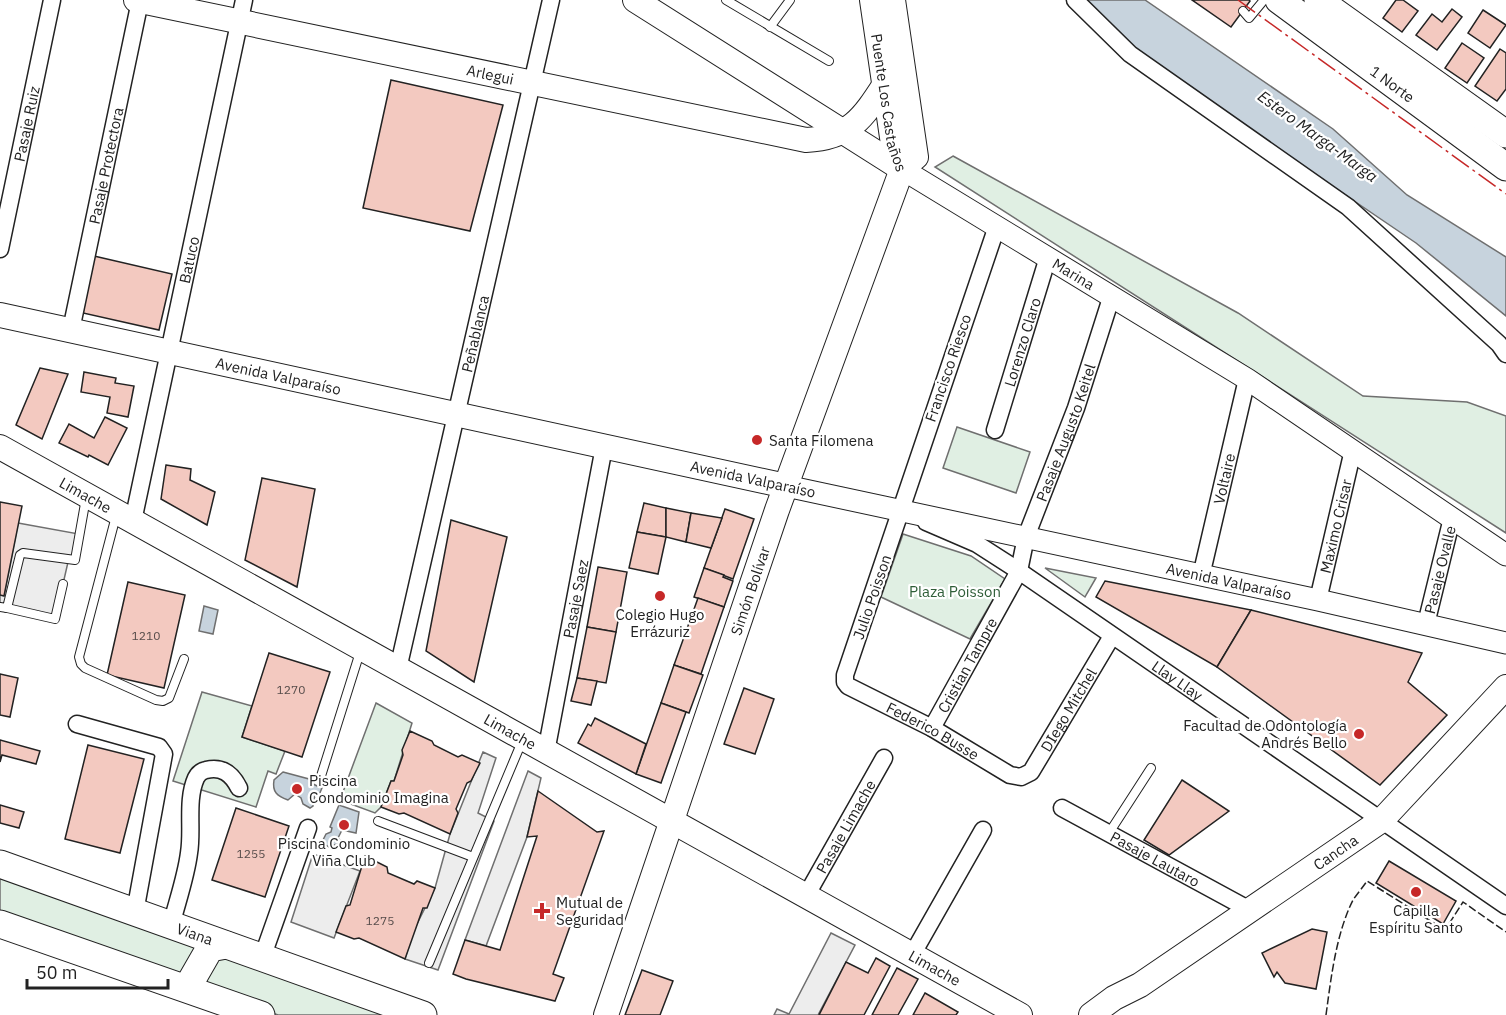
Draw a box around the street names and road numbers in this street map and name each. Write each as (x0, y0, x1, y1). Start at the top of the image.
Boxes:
street label: Puente Los Castaños (867, 32, 912, 174)
street label: Arlegui (465, 60, 516, 88)
street label: 1 Norte (1367, 61, 1419, 106)
street label: Pasaje Ruiz (9, 84, 43, 163)
street label: Pasaje Protectora (84, 106, 127, 226)
street label: Batuco (174, 235, 203, 285)
street label: Marina (1049, 253, 1098, 294)
street label: Peñablanca (457, 293, 493, 374)
street label: Lorenzo Claro (999, 295, 1045, 389)
street label: Francisco Riesco (921, 312, 975, 424)
street label: Avenida Valparaíso (214, 353, 343, 398)
street label: Pasaje Augusto Keitel (1031, 361, 1099, 504)
street label: Voltaire (1209, 451, 1239, 506)
street label: Avenida Valparaíso (689, 456, 817, 502)
street label: Limache (56, 473, 115, 517)
street label: Maximo Crisar (1315, 477, 1356, 575)
street label: Pasaje Ovalle (1419, 524, 1459, 616)
street label: Simón Bolívar (726, 543, 774, 638)
street label: Julio Poisson (849, 552, 895, 642)
street label: Pasaje Saez (558, 558, 592, 640)
street label: Avenida Valparaíso (1164, 558, 1293, 604)
street label: Cristian Tampre (933, 614, 1001, 716)
street label: Llay Llay (1148, 656, 1207, 705)
street label: DIego Mitchel (1036, 665, 1100, 755)
street label: Federico Busse (884, 697, 983, 764)
street label: Limache (481, 709, 540, 753)
street label: Pasaje Limache (811, 776, 879, 877)
street label: Pasaje Lautaro (1107, 827, 1203, 891)
street label: Cancha (1309, 830, 1361, 874)
street label: Viana (174, 918, 216, 949)
street label: Limache (905, 945, 964, 990)

